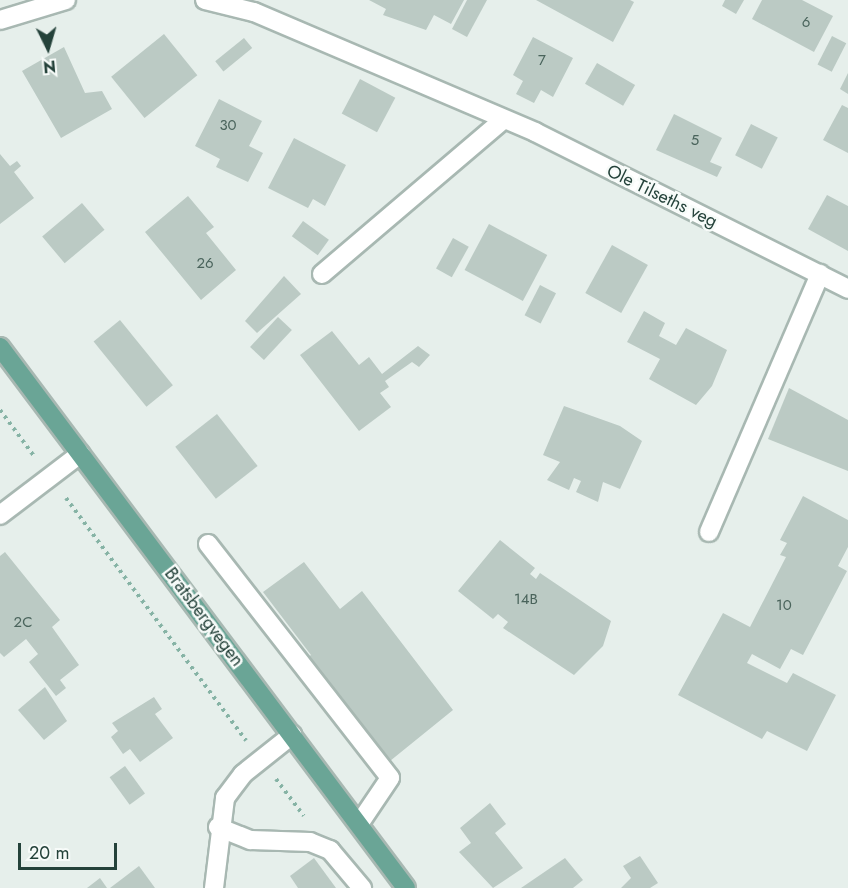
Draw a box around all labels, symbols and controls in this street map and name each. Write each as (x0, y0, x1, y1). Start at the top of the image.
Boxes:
house number: 6 (802, 14, 810, 32)
north arrow (18, 18, 78, 78)
house number: 7 (538, 52, 546, 70)
text: N (42, 54, 57, 78)
house number: 30 (219, 117, 237, 135)
house number: 5 (691, 132, 699, 150)
street label: Ole Tilseths veg (603, 160, 721, 232)
house number: 26 (196, 255, 214, 273)
street label: Bratsbergvegen (160, 563, 248, 671)
house number: 14B (514, 591, 538, 609)
house number: 10 (776, 597, 792, 615)
house number: 2C (14, 614, 32, 632)
scale bar (21, 831, 120, 869)
text: 20 m (29, 840, 69, 866)

